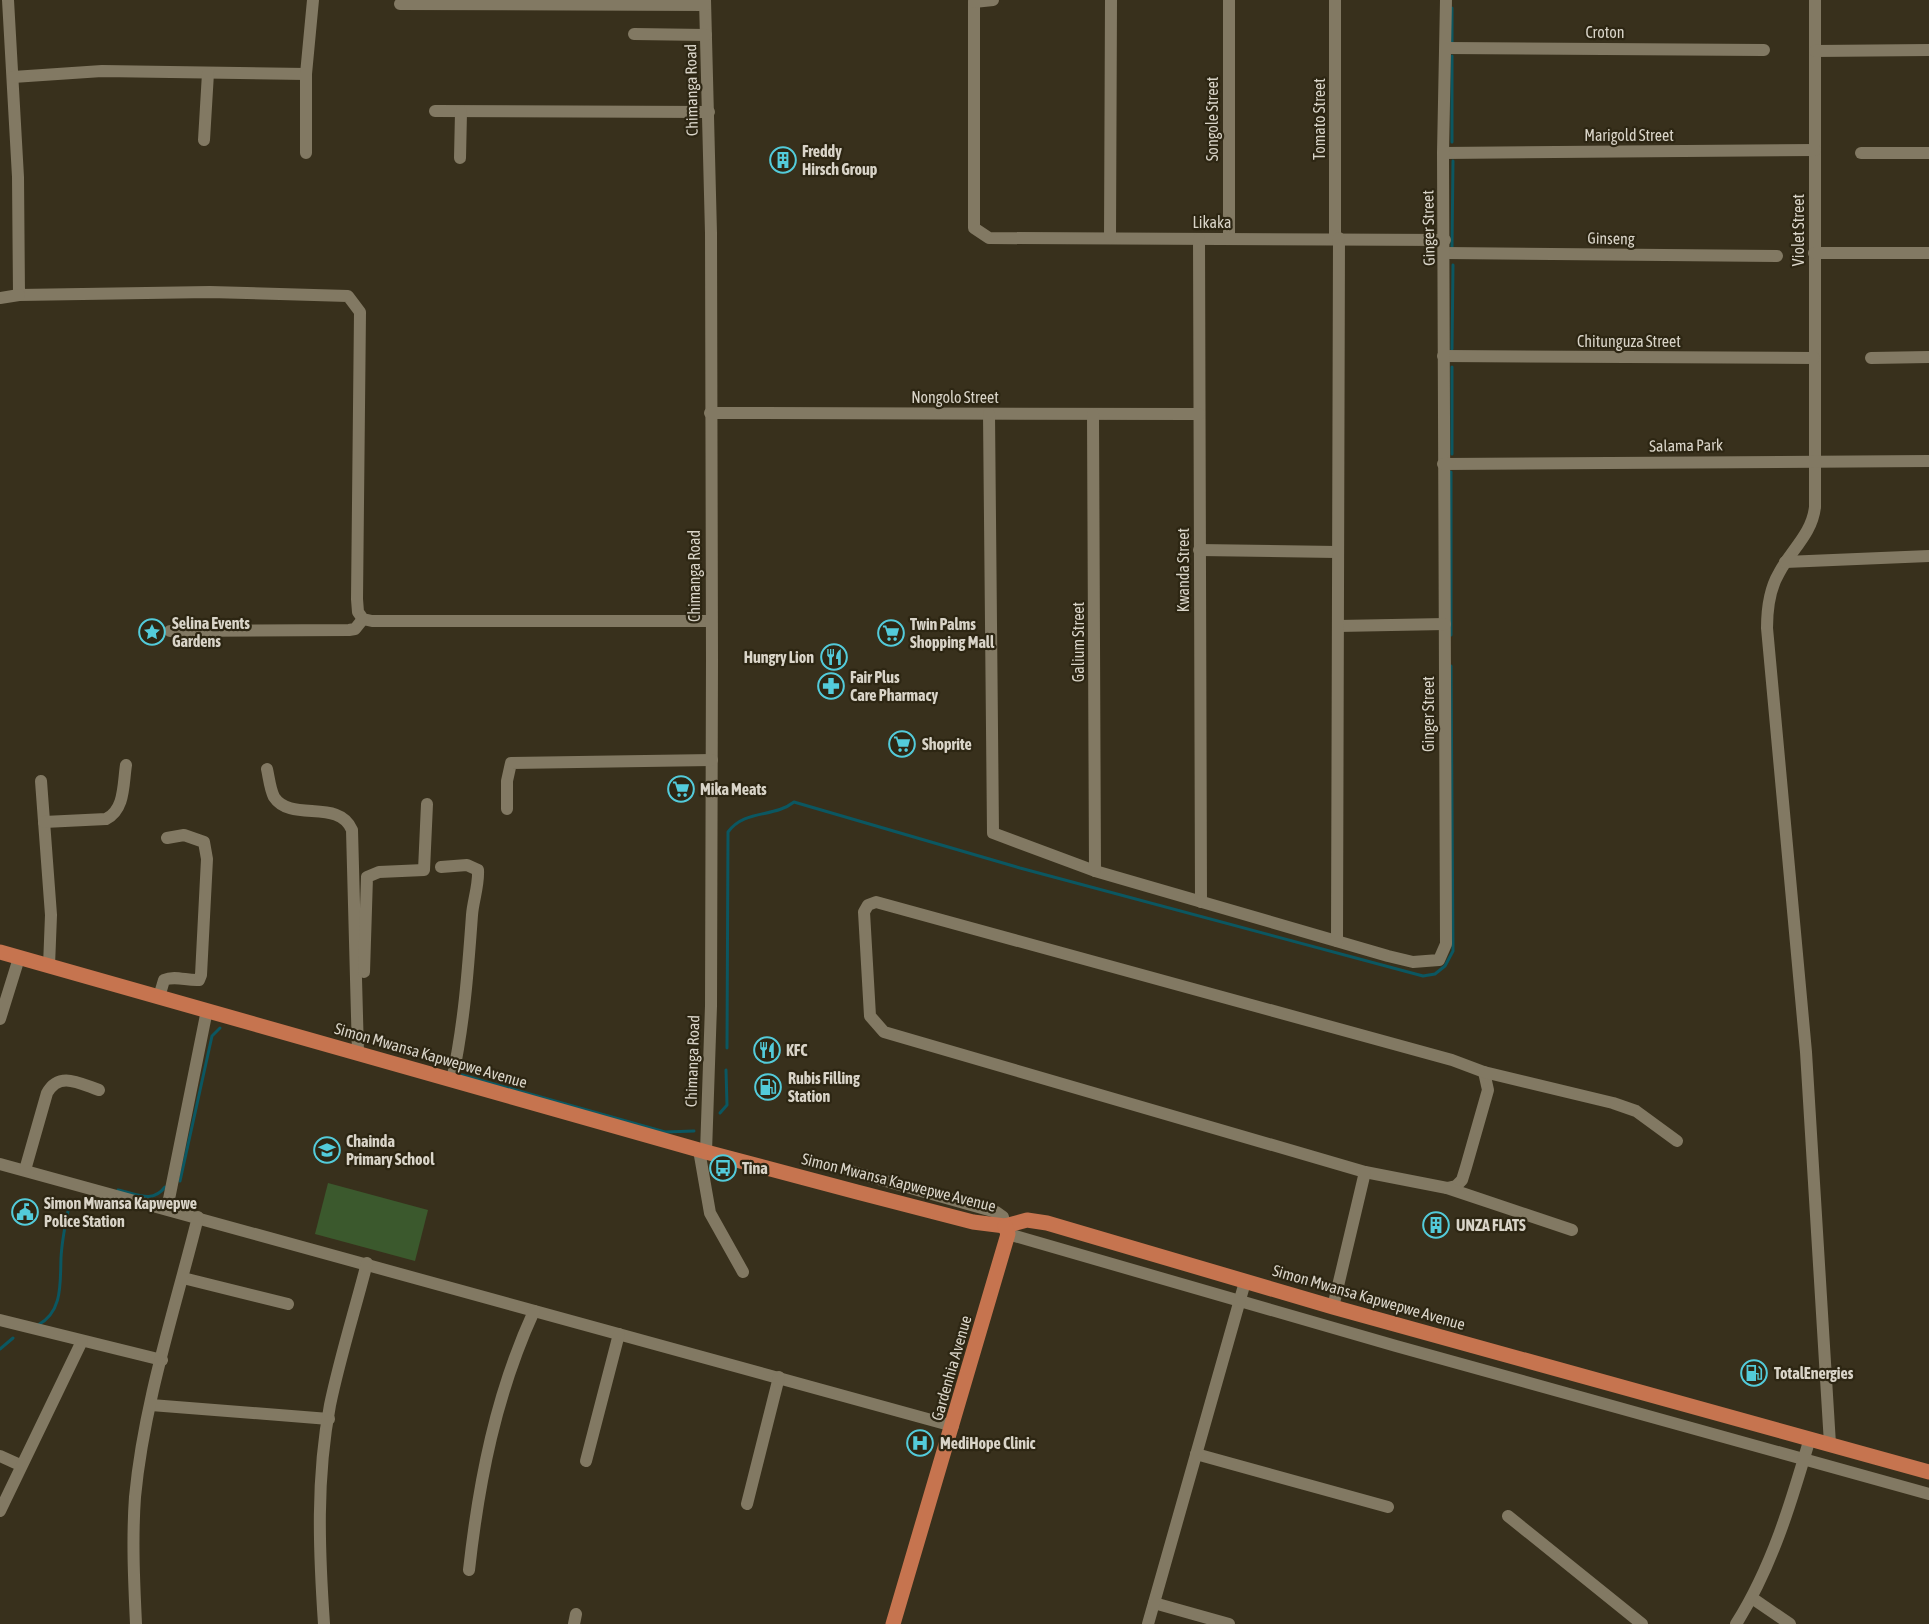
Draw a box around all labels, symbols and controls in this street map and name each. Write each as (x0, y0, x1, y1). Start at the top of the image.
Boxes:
street label: Croton (1585, 23, 1625, 41)
street label: Chimanga Road (681, 44, 702, 136)
street label: Songole Street (1203, 76, 1222, 161)
street label: Tomato Street (1310, 78, 1328, 160)
street label: Marigold Street (1584, 126, 1674, 145)
place label: Freddy Hirsch Group (802, 142, 878, 178)
building icon: Freddy Hirsch Group (768, 145, 798, 175)
street label: Ginger Street (1418, 190, 1439, 266)
street label: Violet Street (1789, 193, 1807, 266)
street label: Likaka (1193, 213, 1231, 231)
street label: Ginseng (1587, 229, 1635, 248)
street label: Chitunguza Street (1577, 332, 1681, 351)
street label: Nongolo Street (911, 388, 999, 407)
street label: Salama Park (1649, 435, 1723, 455)
street label: Kwanda Street (1174, 527, 1192, 612)
street label: Chimanga Road (685, 530, 704, 622)
street label: Galium Street (1069, 601, 1087, 682)
place label: Selina Events Gardens (172, 614, 250, 650)
place label: Twin Palms Shopping Mall (910, 615, 995, 651)
place icon: Selina Events Gardens (137, 617, 167, 647)
supermarket icon: Twin Palms Shopping Mall (876, 618, 906, 648)
restaurant icon: Hungry Lion (819, 642, 849, 672)
place label: Hungry Lion (744, 648, 814, 666)
place label: Fair Plus Care Pharmacy (850, 668, 938, 704)
pharmacy icon: Fair Plus Care Pharmacy (816, 671, 846, 701)
street label: Ginger Street (1419, 676, 1438, 752)
supermarket icon: Shoprite (887, 729, 917, 759)
place label: Shoprite (922, 735, 972, 753)
supermarket icon: Mika Meats (666, 774, 696, 804)
place label: Mika Meats (700, 780, 767, 798)
street label: Chimanga Road (681, 1015, 704, 1107)
street label: Simon Mwansa Kapwepwe Avenue (332, 1019, 529, 1092)
restaurant icon: KFC (752, 1035, 782, 1065)
place label: KFC (786, 1041, 808, 1059)
place label: Rubis Filling Station (788, 1069, 860, 1105)
fuel station icon: Rubis Filling Station (753, 1072, 783, 1102)
place label: Chainda Primary School (346, 1132, 435, 1168)
school or university icon: Chainda Primary School (312, 1135, 342, 1165)
street label: Simon Mwansa Kapwepwe Avenue (800, 1149, 998, 1216)
bus stop icon: Tina (708, 1153, 738, 1183)
place label: Tina (742, 1159, 768, 1177)
place label: Simon Mwansa Kapwepwe Police Station (44, 1194, 197, 1230)
public building icon: Simon Mwansa Kapwepwe Police Station (10, 1197, 40, 1227)
building icon: UNZA FLATS (1421, 1210, 1451, 1240)
place label: UNZA FLATS (1456, 1216, 1526, 1234)
street label: Simon Mwansa Kapwepwe Avenue (1270, 1261, 1467, 1334)
street label: Gardenhia Avenue (927, 1313, 975, 1423)
fuel station icon: TotalEnergies (1739, 1358, 1769, 1388)
place label: TotalEnergies (1774, 1364, 1854, 1382)
hospital icon: MediHope Clinic (905, 1428, 935, 1458)
place label: MediHope Clinic (940, 1434, 1036, 1452)

